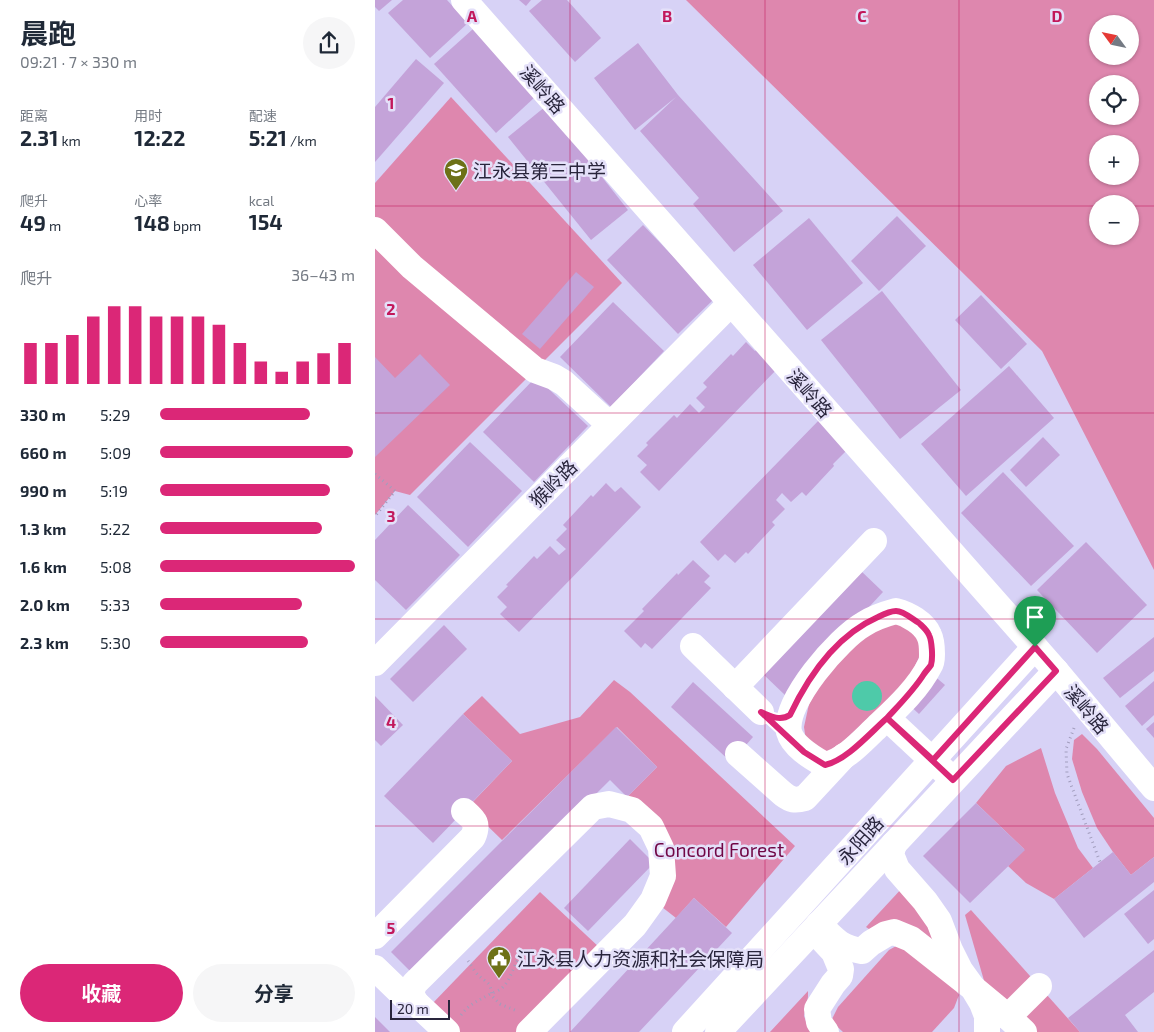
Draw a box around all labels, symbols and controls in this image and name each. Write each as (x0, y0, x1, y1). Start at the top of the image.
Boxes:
text: A (467, 6, 478, 25)
text: B (662, 6, 672, 25)
text: C (857, 6, 867, 25)
text: D (1052, 6, 1063, 25)
north arrow (1089, 15, 1139, 65)
map controls (1089, 15, 1139, 245)
text: 晨跑 (20, 16, 76, 50)
button: share (303, 17, 355, 69)
text: 09:21 · 7 × 330 m (20, 52, 137, 71)
street label: 溪岭路 (516, 60, 570, 118)
button: locate (1089, 75, 1139, 125)
text: 1 (388, 93, 394, 112)
text: 距离 (20, 107, 48, 124)
text: 用时 (134, 107, 162, 124)
text: 配速 (249, 107, 277, 124)
text: 2.31 (20, 125, 58, 150)
text: 12:22 (134, 125, 185, 150)
text: 5:21 (249, 125, 287, 150)
text: km (58, 132, 81, 149)
text: /km (287, 132, 317, 149)
button: + (1089, 135, 1139, 185)
school or university icon: 江永县第三中学 (443, 157, 469, 191)
place label: 江永县第三中学 (473, 159, 606, 182)
text: 爬升 (20, 192, 48, 209)
text: 心率 (134, 192, 162, 209)
text: kcal (249, 192, 274, 209)
button: − (1089, 195, 1139, 245)
text: 154 (249, 209, 283, 234)
text: 49 (20, 210, 46, 235)
text: 148 (134, 210, 170, 235)
text: m (46, 217, 61, 234)
text: bpm (170, 217, 201, 234)
text: 36–43 m (291, 265, 355, 284)
text: 爬升 (20, 268, 52, 287)
text: 2 (386, 299, 396, 318)
street label: 溪岭路 (783, 364, 837, 422)
text: 330 m (20, 405, 66, 424)
text: 5:29 (100, 405, 131, 424)
text: 660 m (20, 443, 67, 462)
text: 5:09 (100, 443, 131, 462)
street label: 猴岭路 (525, 455, 581, 511)
text: 990 m (20, 481, 67, 500)
text: 5:19 (100, 481, 128, 500)
text: 3 (386, 506, 396, 525)
text: 1.3 km (20, 519, 66, 538)
text: 5:22 (100, 519, 130, 538)
text: 1.6 km (20, 557, 67, 576)
text: 5:08 (100, 557, 132, 576)
text: 2.0 km (20, 595, 70, 614)
text: 5:33 (100, 595, 130, 614)
pin (1014, 596, 1056, 647)
icon: arrive (1021, 603, 1049, 631)
text: 2.3 km (20, 633, 69, 652)
text: 5:30 (100, 633, 131, 652)
street label: 溪岭路 (1060, 680, 1114, 738)
text: 4 (386, 712, 396, 731)
street label: 永阳路 (832, 811, 888, 869)
park label: Concord Forest (654, 838, 784, 861)
text: 5 (387, 918, 396, 937)
public building icon: 江永县人力资源和社会保障局 (486, 945, 512, 979)
place label: 江永县人力资源和社会保障局 (517, 947, 764, 970)
button: 收藏 (20, 964, 183, 1022)
button: 分享 (193, 964, 355, 1022)
scale bar (390, 997, 450, 1020)
text: 20 m (397, 1000, 429, 1017)

